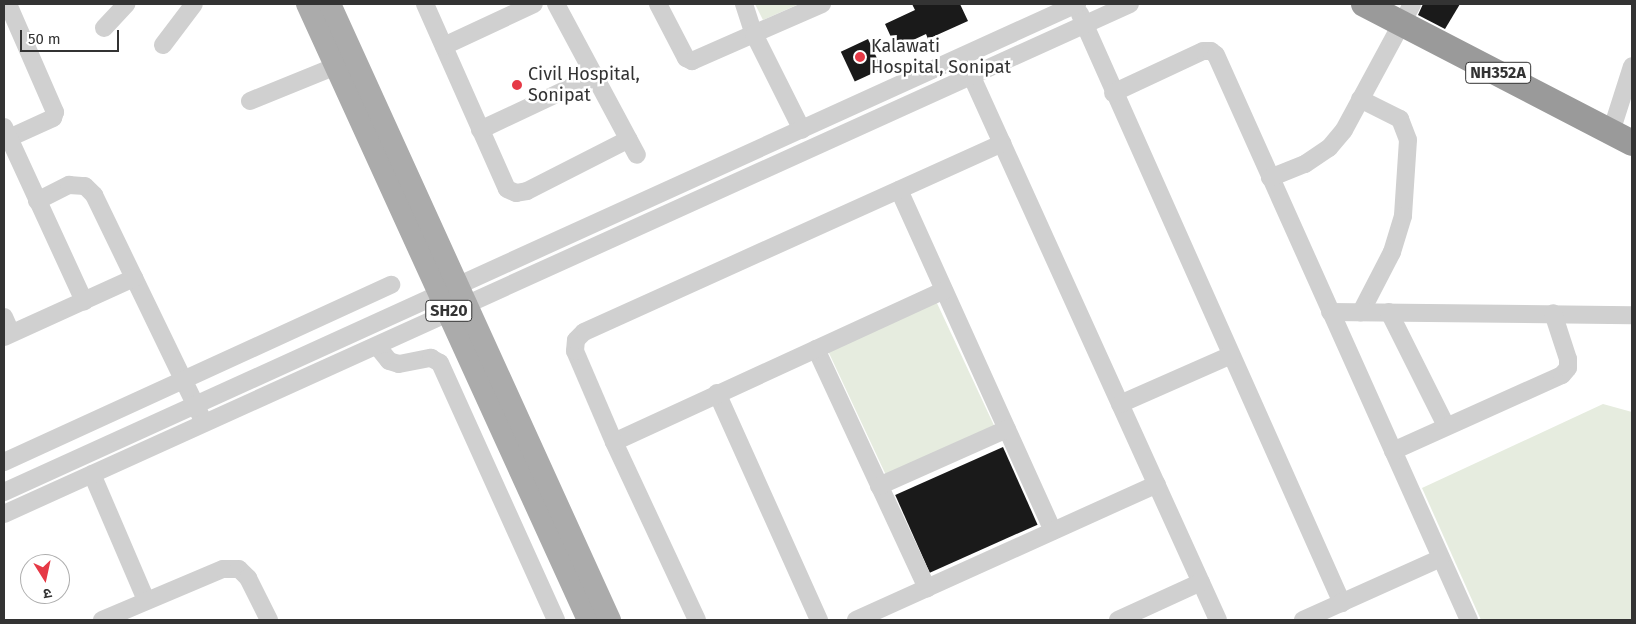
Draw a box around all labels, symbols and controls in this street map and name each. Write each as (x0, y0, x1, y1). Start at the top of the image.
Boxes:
scale bar (22, 20, 121, 52)
text: 50 m (28, 30, 61, 48)
place label: Kalawati Hospital, Sonipat (871, 36, 1011, 78)
marker: Kalawati Hospital, Sonipat (853, 50, 867, 64)
road number: NH352A (1464, 59, 1532, 86)
place label: Civil Hospital, Sonipat (528, 64, 640, 106)
marker: Civil Hospital, Sonipat (510, 78, 524, 92)
road number: SH20 (425, 298, 473, 324)
north arrow (20, 554, 70, 604)
text: उ (42, 584, 53, 602)

